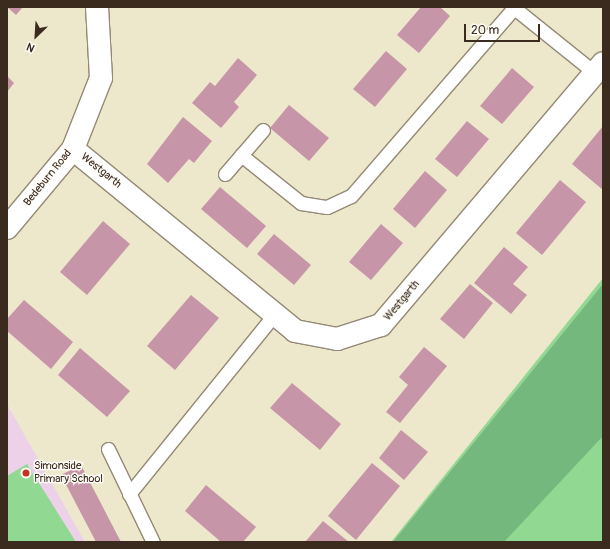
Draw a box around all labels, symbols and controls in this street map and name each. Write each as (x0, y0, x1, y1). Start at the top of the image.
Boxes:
north arrow (16, 16, 56, 56)
scale bar (466, 16, 542, 42)
text: 20 m (471, 23, 499, 38)
text: N (25, 40, 37, 55)
street label: Bedeburn Road (21, 147, 75, 209)
street label: Westgarth (78, 151, 124, 191)
street label: Westgarth (381, 278, 423, 324)
place label: Simonside Primary School (34, 460, 103, 486)
marker: Simonside Primary School (21, 468, 31, 478)

